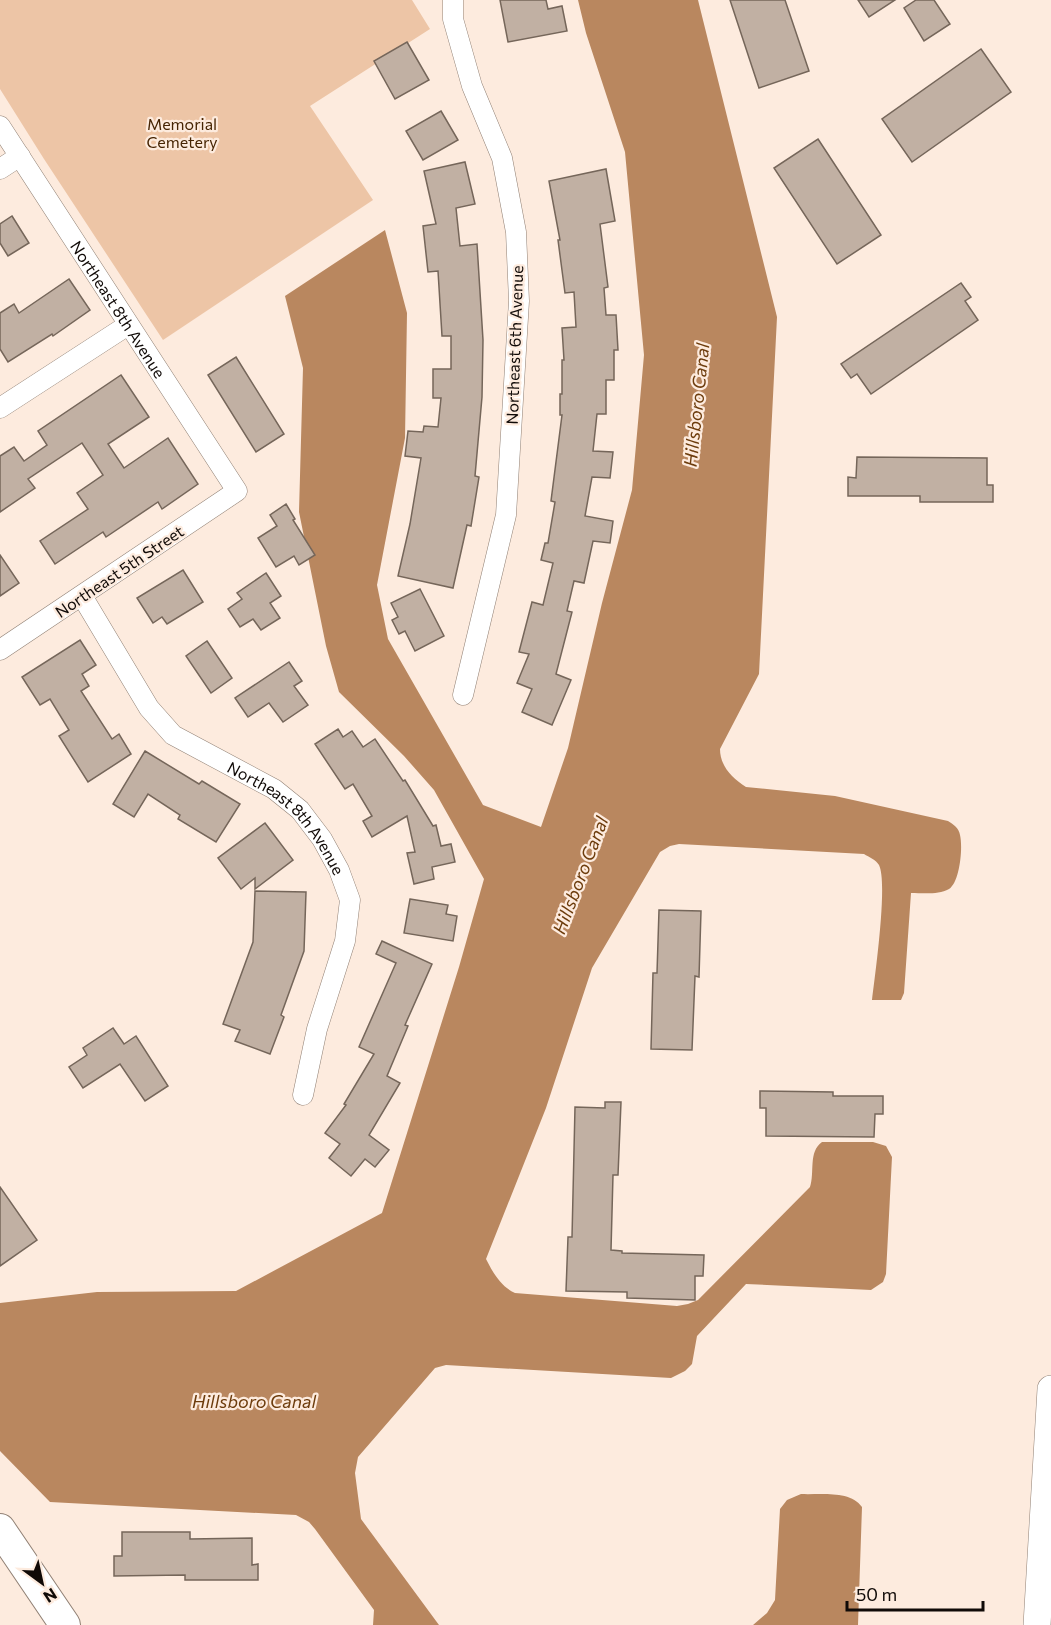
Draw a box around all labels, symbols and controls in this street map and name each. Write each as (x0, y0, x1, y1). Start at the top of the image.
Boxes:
park label: Memorial Cemetery (146, 114, 218, 151)
street label: Northeast 8th Avenue (67, 237, 170, 381)
street label: Northeast 6th Avenue (502, 265, 526, 425)
water label: Hillsboro Canal (679, 342, 713, 468)
street label: Northeast 5th Street (51, 521, 187, 621)
street label: Northeast 8th Avenue (225, 757, 349, 878)
water label: Hillsboro Canal (548, 813, 613, 937)
water label: Hillsboro Canal (192, 1390, 316, 1412)
north arrow (12, 1553, 72, 1613)
scale bar (847, 1574, 984, 1612)
text: 50 m (856, 1583, 897, 1605)
text: N (40, 1585, 61, 1607)

